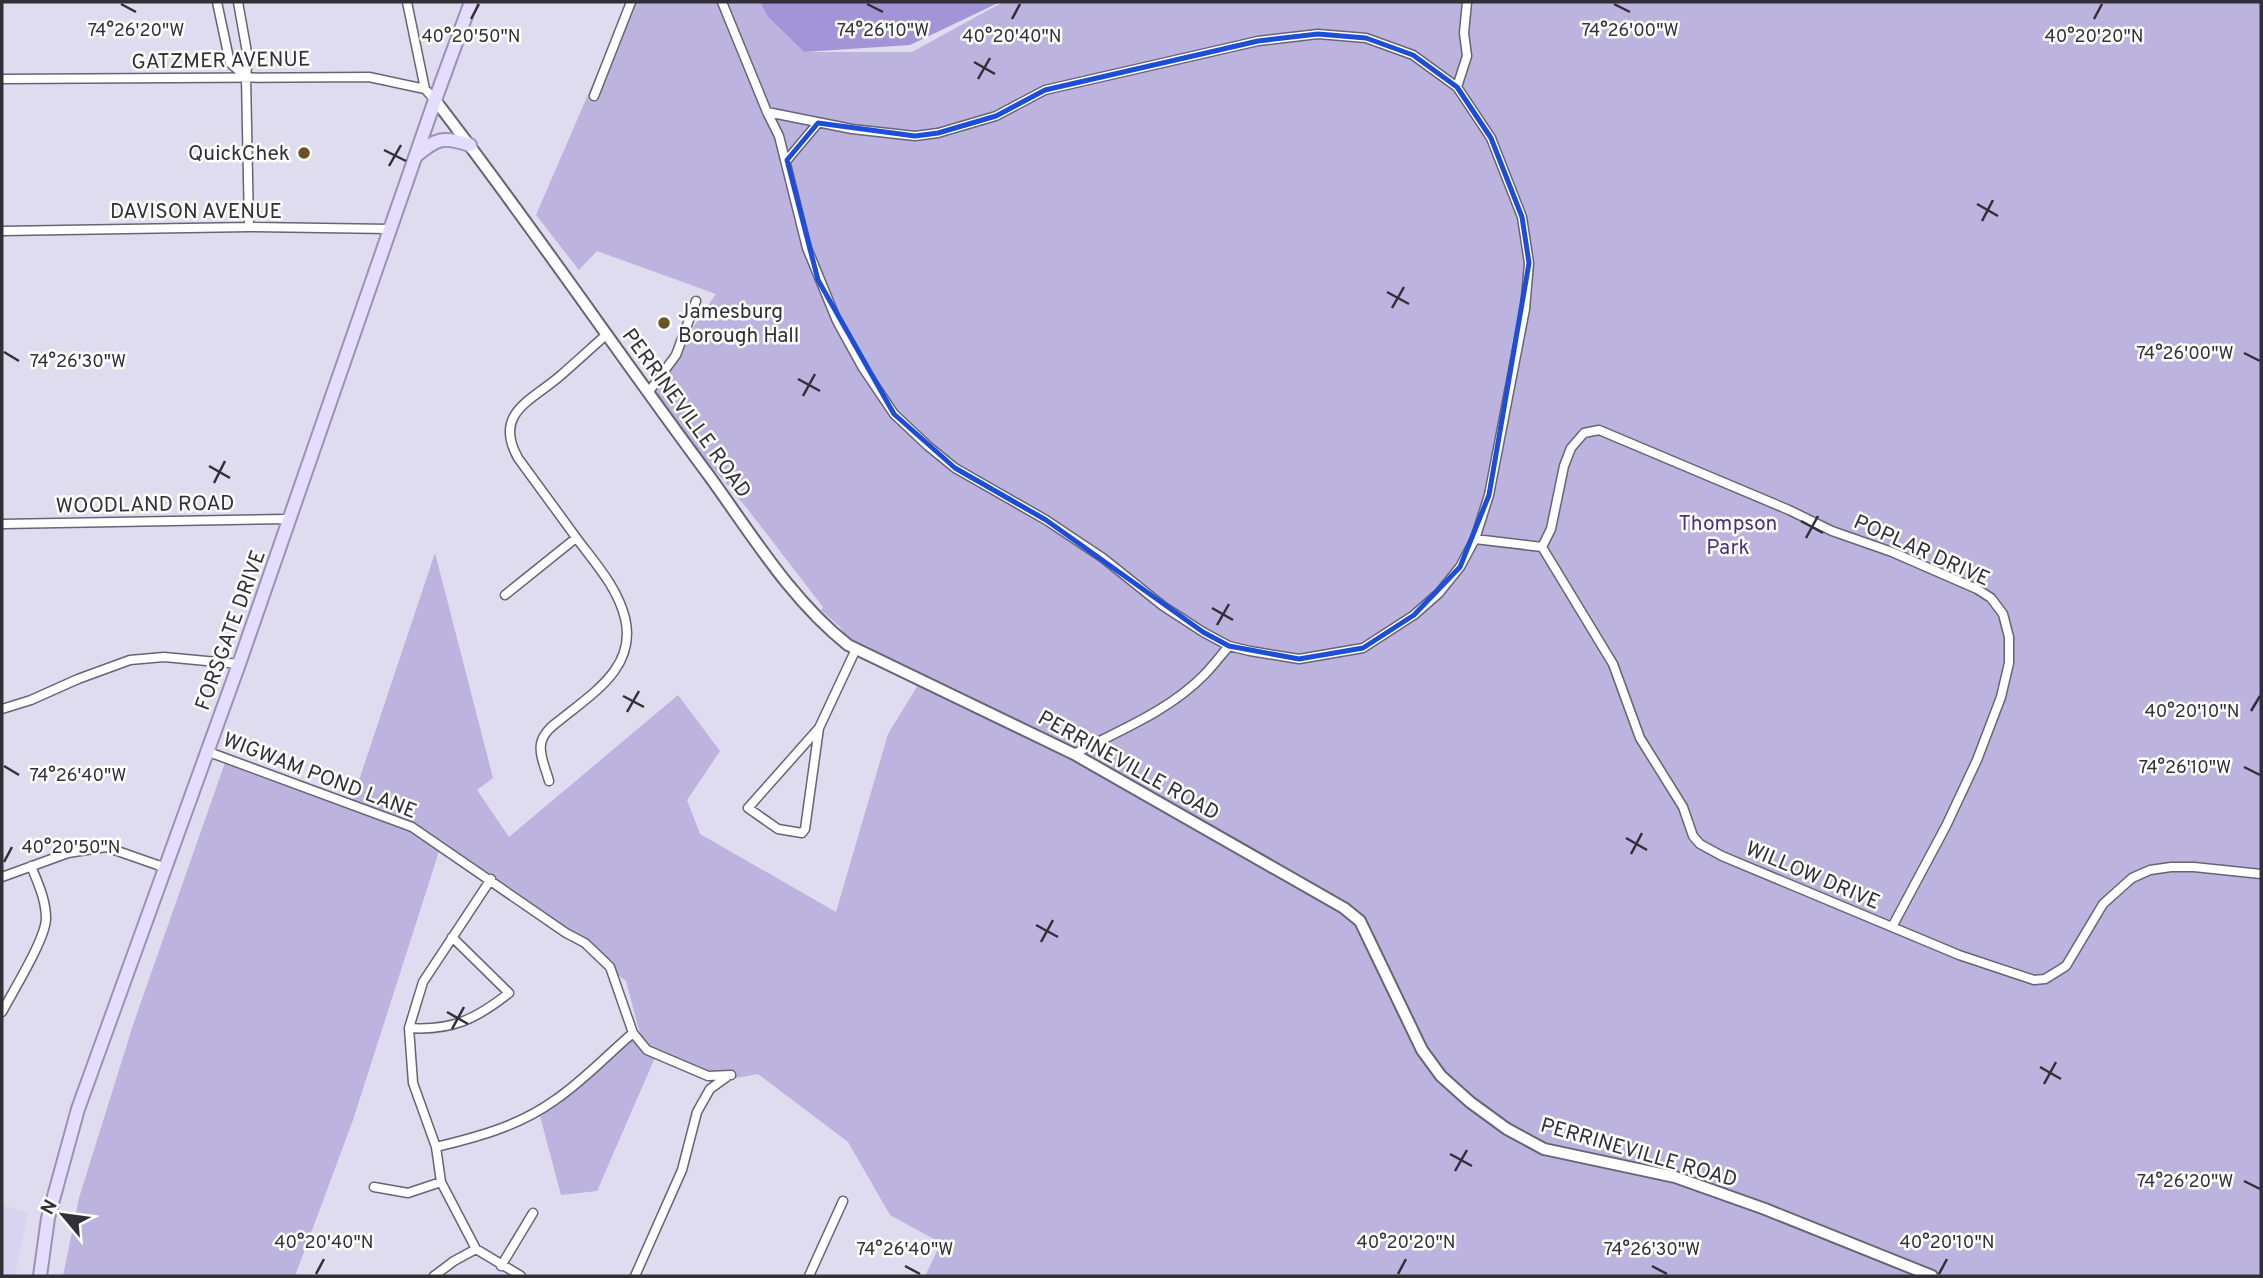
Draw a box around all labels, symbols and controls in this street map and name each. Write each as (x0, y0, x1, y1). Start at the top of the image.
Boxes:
text: 74°26'20"W (88, 20, 184, 43)
text: 74°26'10"W (837, 20, 929, 43)
text: 74°26'00"W (1581, 20, 1679, 43)
text: 40°20'50"N (421, 26, 521, 49)
text: 40°20'40"N (962, 26, 1062, 49)
text: 40°20'20"N (2044, 26, 2144, 49)
street label: GATZMER AVENUE (131, 46, 311, 77)
place label: QuickChek (188, 141, 290, 168)
marker: QuickChek (296, 145, 312, 161)
street label: DAVISON AVENUE (110, 199, 282, 226)
place label: Jamesburg Borough Hall (678, 299, 799, 350)
marker: Jamesburg Borough Hall (656, 315, 672, 331)
street label: PERRINEVILLE ROAD (615, 324, 757, 504)
text: 74°26'00"W (2136, 343, 2234, 366)
text: 74°26'30"W (30, 351, 126, 374)
street label: WOODLAND ROAD (55, 490, 235, 521)
street label: POPLAR DRIVE (1849, 509, 1994, 593)
park label: Thompson Park (1679, 511, 1777, 562)
street label: FORSGATE DRIVE (190, 547, 273, 714)
text: 40°20'10"N (2145, 701, 2239, 724)
street label: PERRINEVILLE ROAD (1033, 705, 1224, 827)
street label: WIGWAM POND LANE (219, 727, 420, 826)
text: 74°26'10"W (2139, 757, 2231, 780)
text: 74°26'40"W (30, 765, 126, 788)
street label: WILLOW DRIVE (1741, 836, 1884, 917)
text: 40°20'50"N (21, 837, 121, 860)
street label: PERRINEVILLE ROAD (1537, 1112, 1740, 1194)
text: 74°26'20"W (2137, 1171, 2233, 1194)
north arrow (28, 1180, 98, 1250)
text: N (36, 1196, 64, 1220)
text: 40°20'40"N (274, 1232, 374, 1255)
text: 40°20'20"N (1356, 1232, 1456, 1255)
text: 40°20'10"N (1900, 1232, 1994, 1255)
text: 74°26'40"W (857, 1239, 953, 1262)
text: 74°26'30"W (1604, 1239, 1700, 1262)

